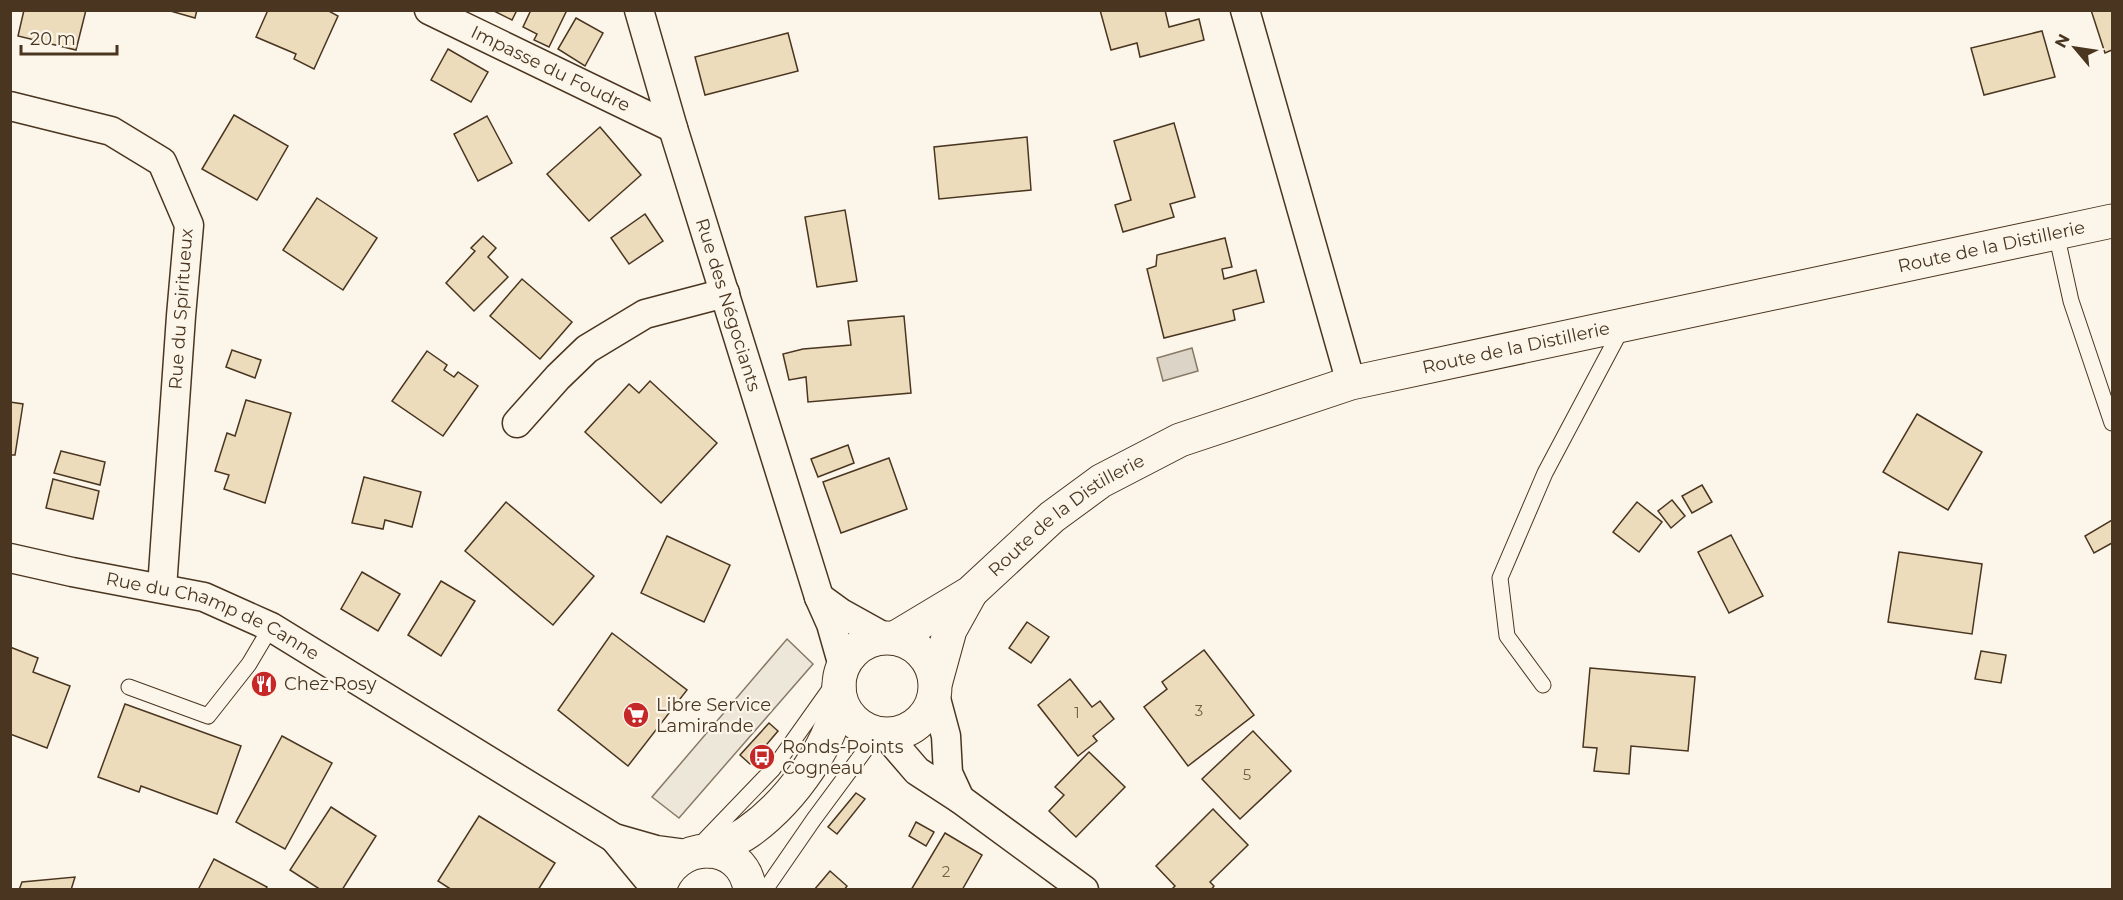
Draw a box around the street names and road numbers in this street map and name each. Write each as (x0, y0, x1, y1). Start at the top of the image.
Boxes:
street label: Impasse du Foudre (467, 21, 634, 117)
street label: Rue des Négociants (691, 216, 765, 394)
street label: Route de la Distillerie (1896, 216, 2087, 277)
street label: Rue du Spiritueux (164, 227, 198, 390)
street label: Route de la Distillerie (1420, 317, 1612, 379)
street label: Route de la Distillerie (984, 449, 1148, 581)
street label: Rue du Champ de Canne (104, 568, 323, 665)

